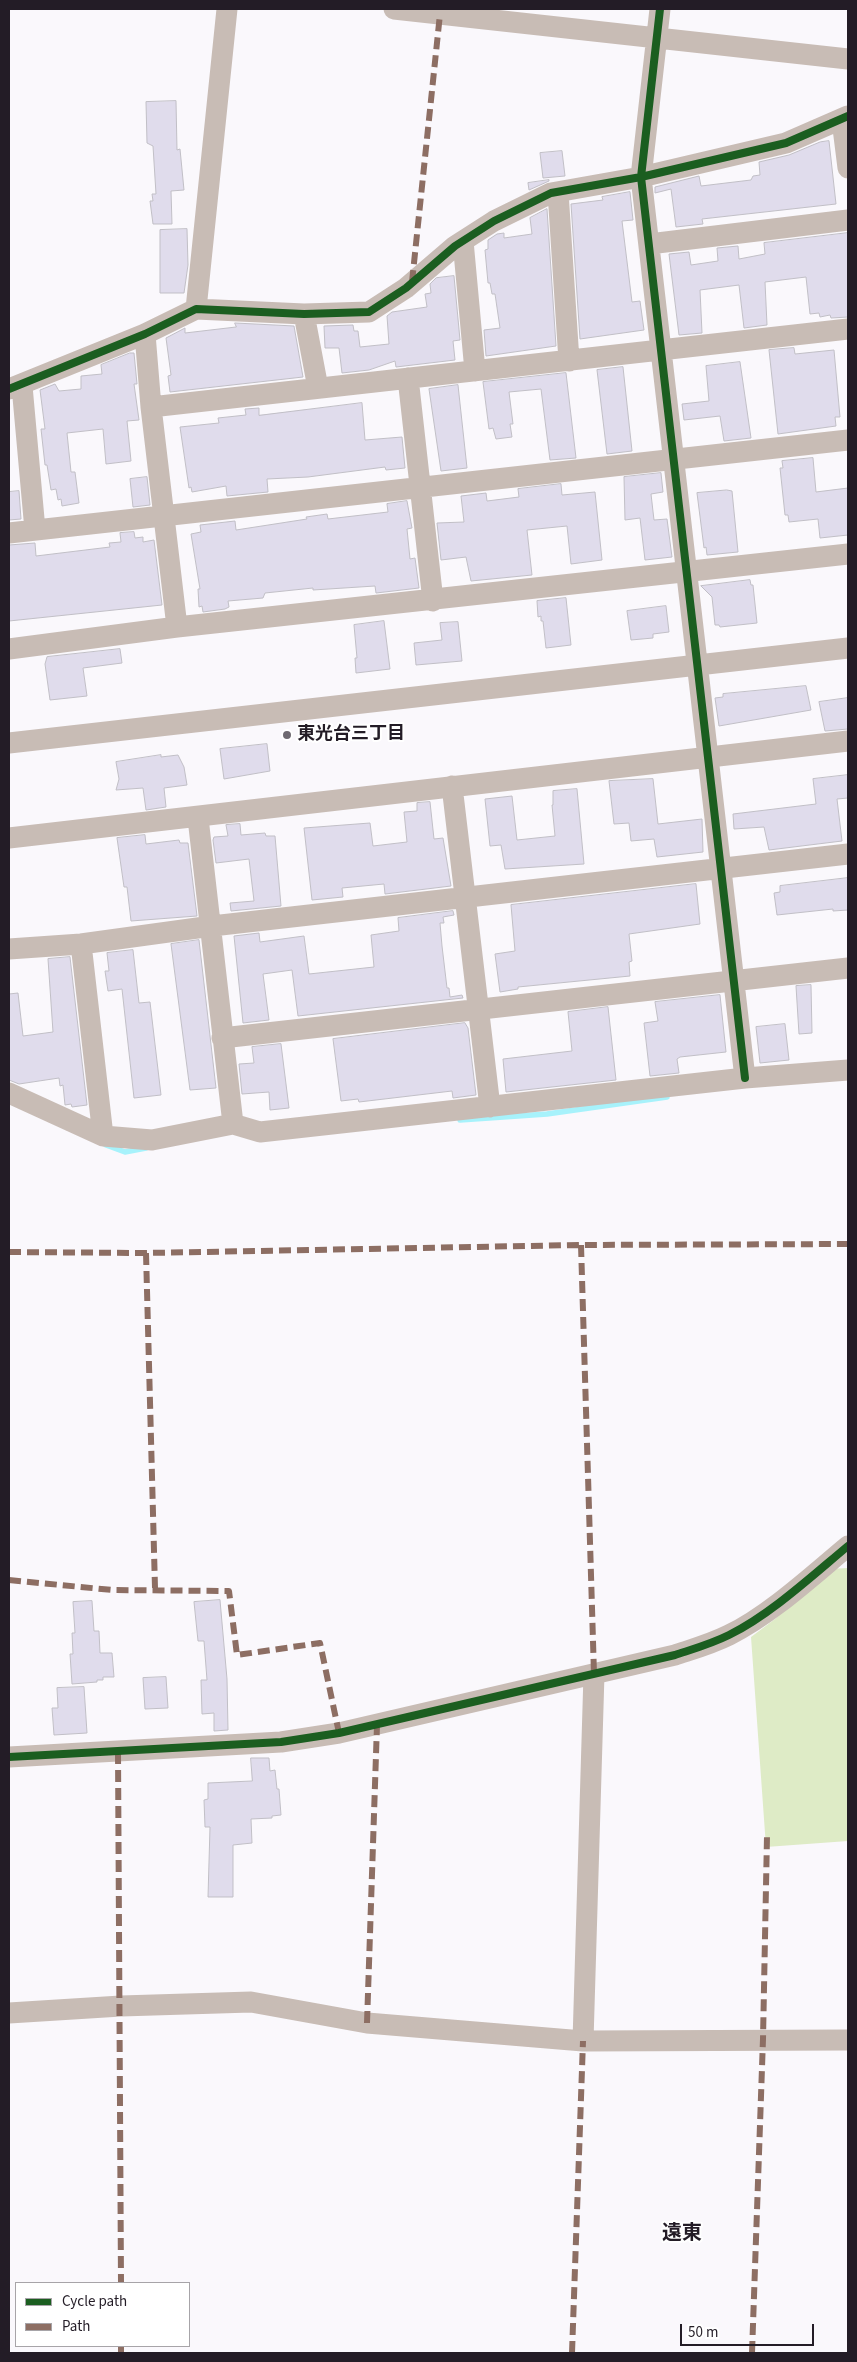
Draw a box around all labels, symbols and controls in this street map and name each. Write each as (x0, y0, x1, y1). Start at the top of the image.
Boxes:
place label: 東光台三丁目 (297, 724, 405, 746)
marker: 東光台三丁目 (281, 729, 293, 741)
district label: 遠東 (662, 2223, 702, 2247)
legend (15, 2282, 190, 2347)
text: Cycle path (62, 2291, 127, 2312)
scale bar (682, 2314, 816, 2346)
text: Path (62, 2316, 90, 2337)
text: 50 m (688, 2322, 718, 2343)

